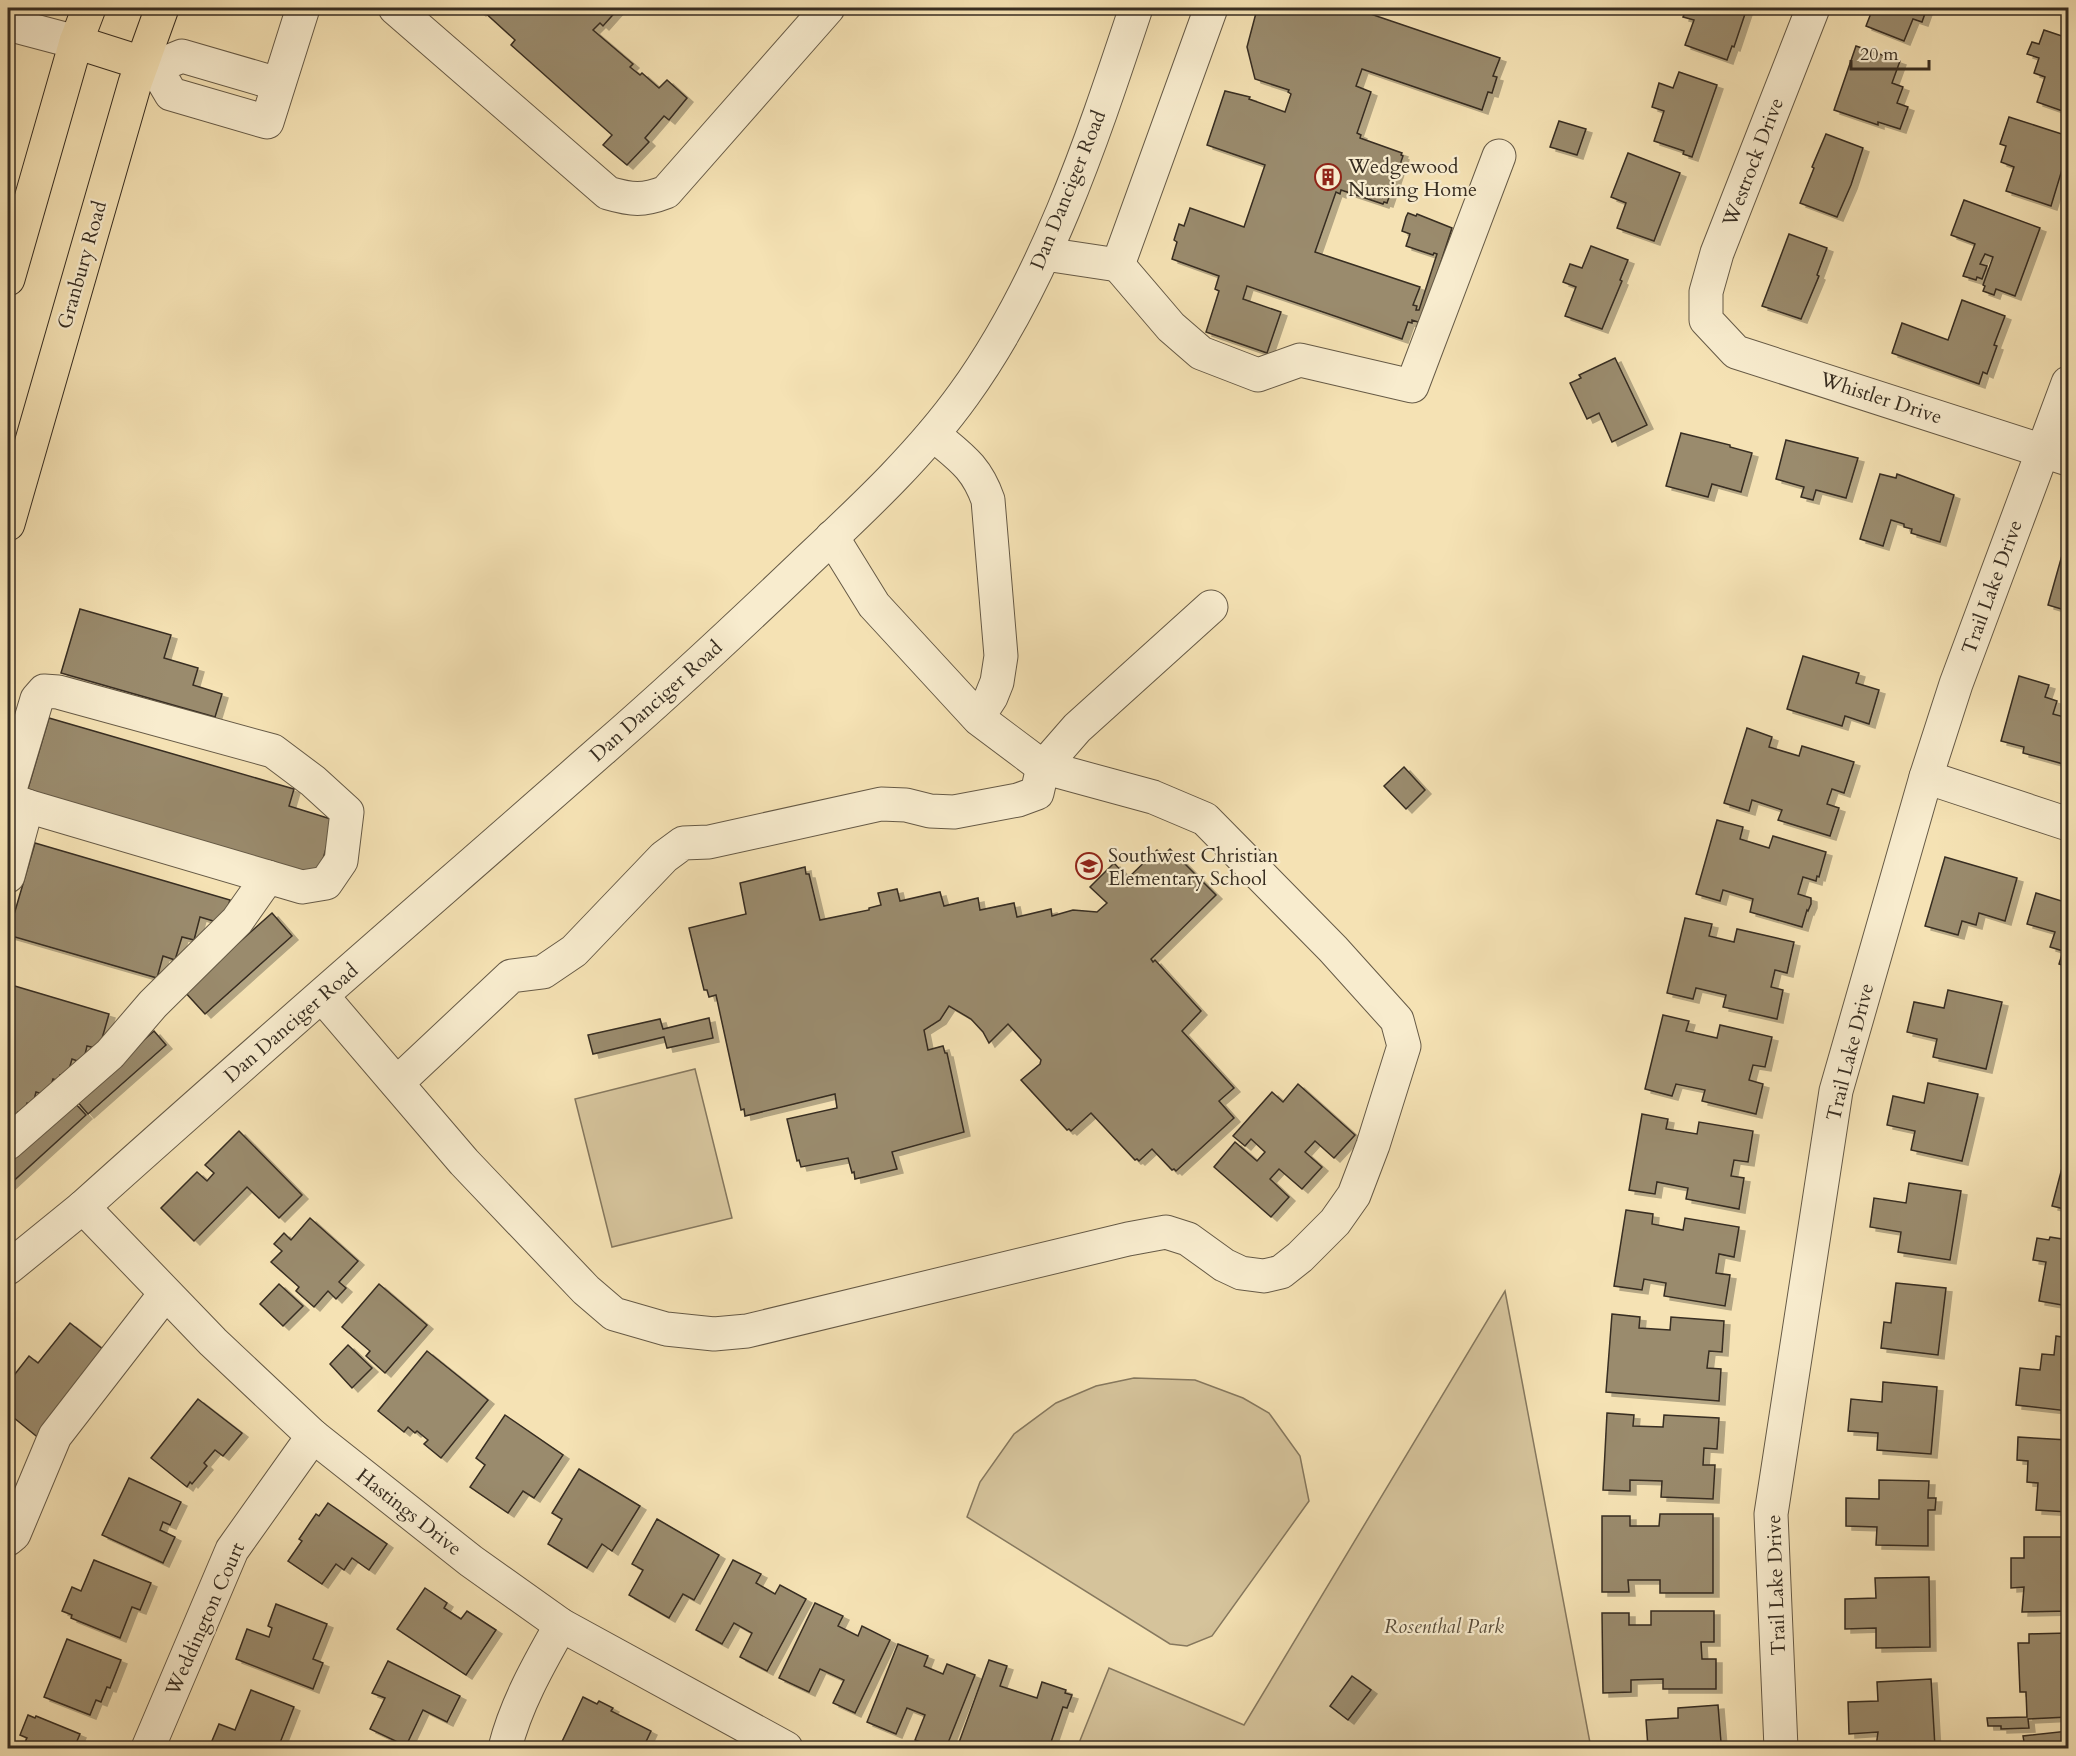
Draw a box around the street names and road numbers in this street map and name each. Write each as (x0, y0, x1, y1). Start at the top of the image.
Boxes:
street label: Westrock Drive (1716, 94, 1790, 231)
street label: Dan Danciger Road (1024, 106, 1112, 274)
street label: Granbury Road (51, 197, 113, 332)
street label: Whistler Drive (1816, 365, 1946, 430)
street label: Trail Lake Drive (1955, 516, 2029, 658)
street label: Dan Danciger Road (584, 634, 728, 768)
street label: Dan Danciger Road (218, 957, 364, 1089)
street label: Trail Lake Drive (1820, 980, 1880, 1124)
street label: Hastings Drive (351, 1462, 467, 1562)
street label: Trail Lake Drive (1760, 1514, 1792, 1656)
street label: Weddington Court (159, 1537, 251, 1701)

